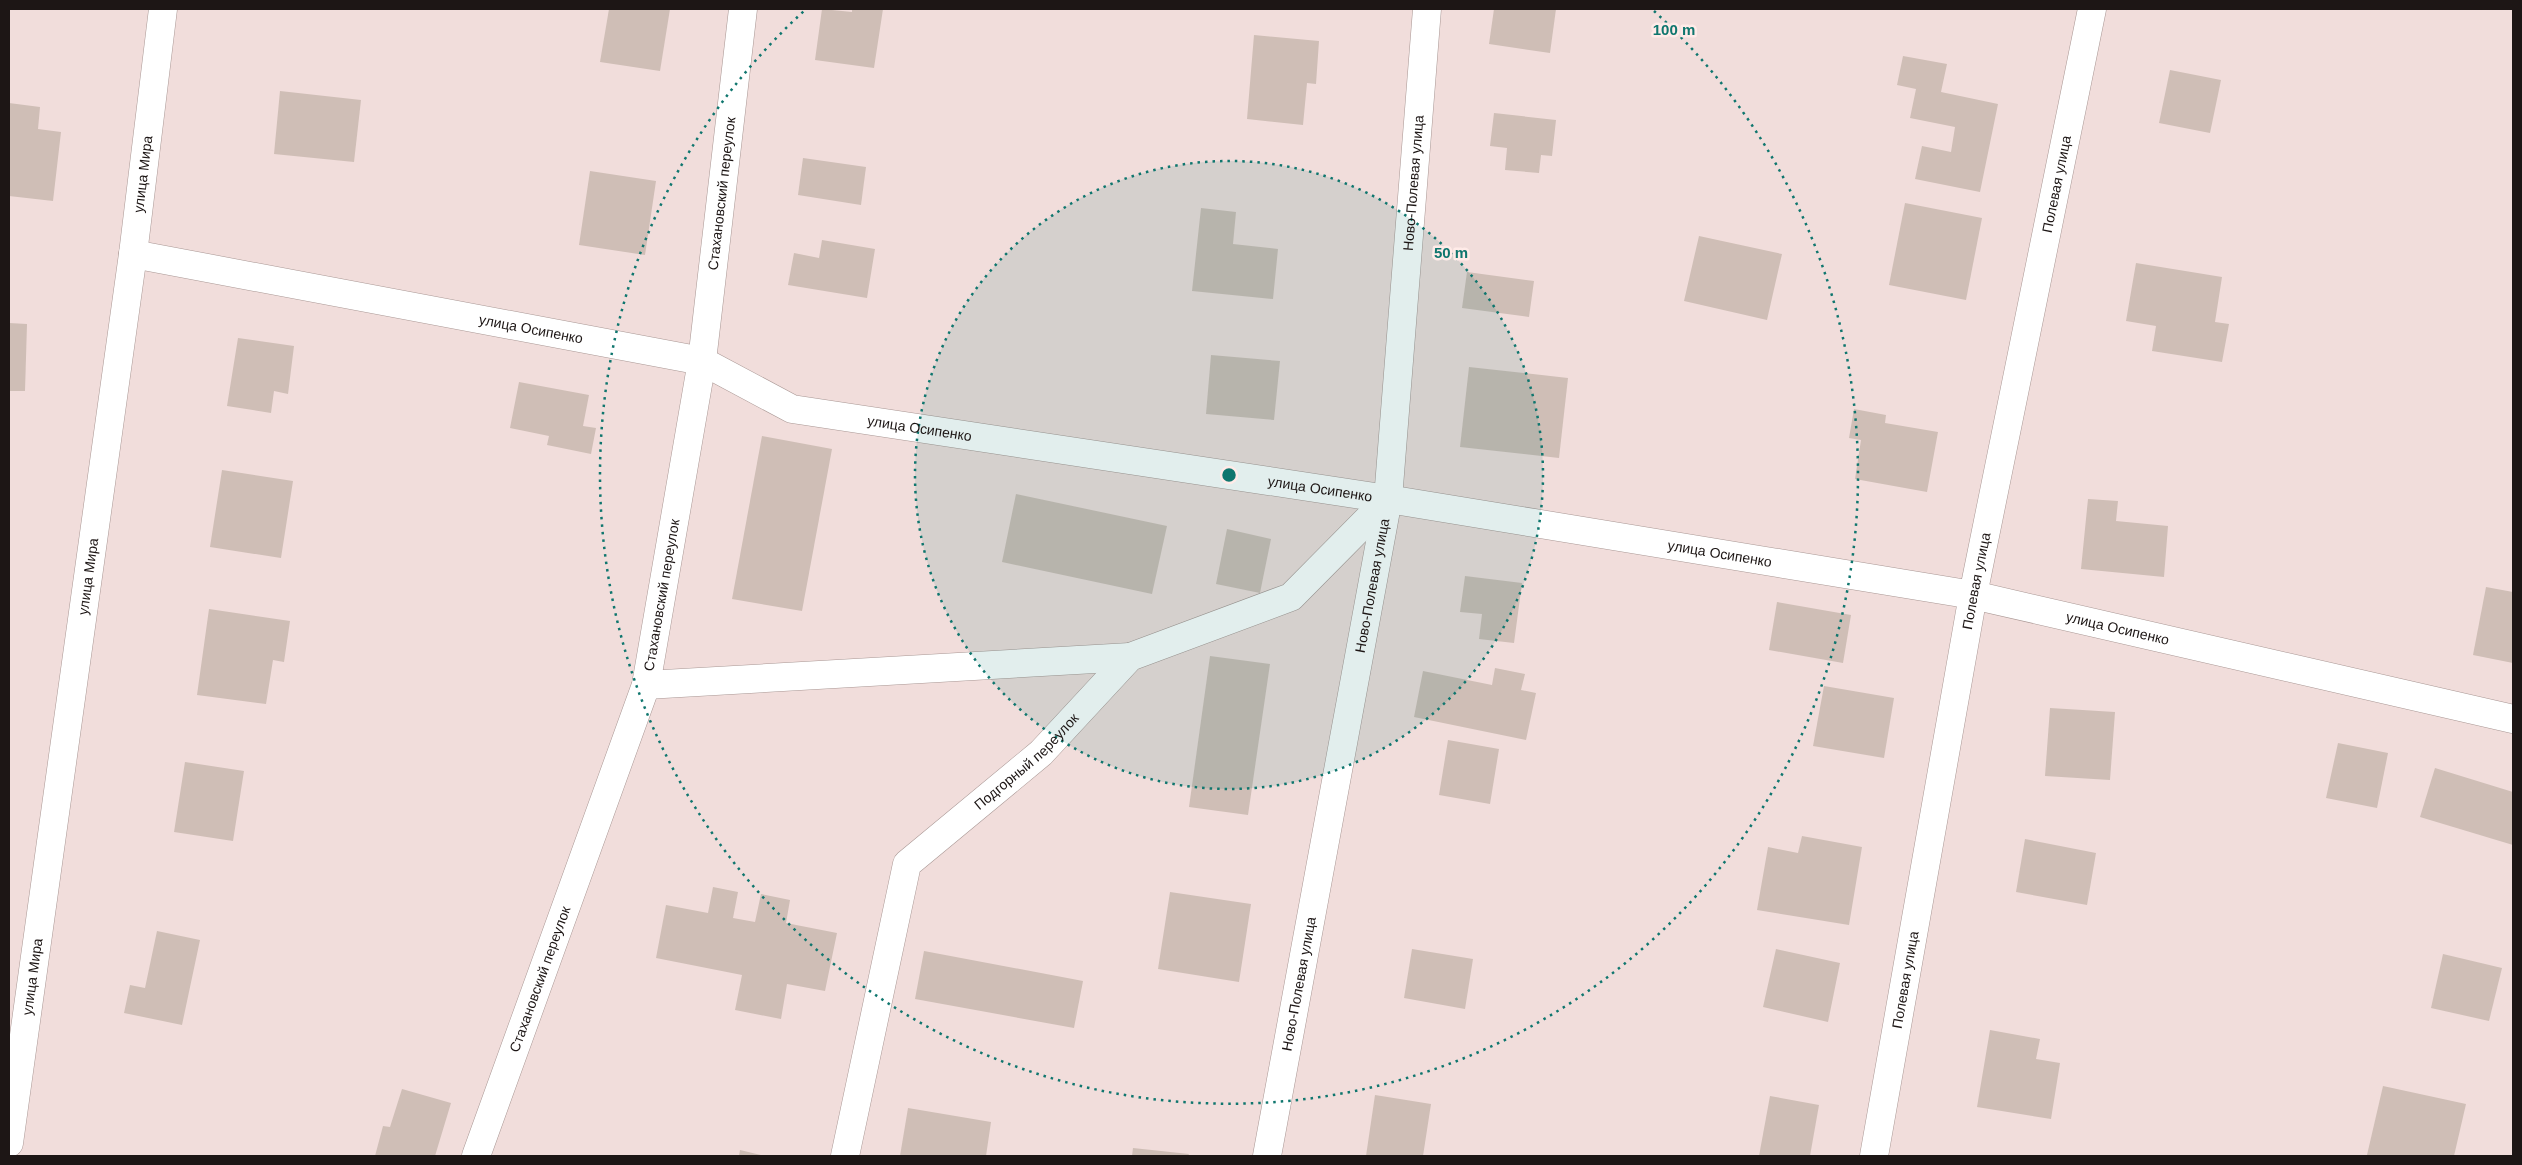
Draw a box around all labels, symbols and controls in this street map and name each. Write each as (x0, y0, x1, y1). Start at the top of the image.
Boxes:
text: 100 m (1653, 21, 1695, 38)
street label: Ново-Полевая улица (1400, 114, 1427, 252)
street label: Стахановский переулок (705, 115, 738, 271)
street label: Полевая улица (2039, 134, 2074, 234)
street label: улица Мира (130, 135, 155, 214)
text: 50 m (1434, 244, 1468, 261)
street label: улица Осипенко (478, 311, 584, 346)
street label: улица Осипенко (866, 412, 973, 444)
centre of rings (1220, 466, 1238, 484)
street label: улица Осипенко (1267, 473, 1374, 505)
street label: Стахановский переулок (641, 517, 683, 672)
street label: Ново-Полевая улица (1352, 517, 1392, 654)
street label: Полевая улица (1959, 531, 1994, 631)
street label: улица Мира (75, 537, 101, 616)
street label: улица Осипенко (1667, 537, 1773, 570)
street label: улица Осипенко (2065, 609, 2171, 648)
street label: Подгорный переулок (971, 709, 1082, 813)
street label: Стахановский переулок (506, 903, 574, 1054)
street label: Ново-Полевая улица (1278, 915, 1319, 1052)
street label: Полевая улица (1889, 930, 1922, 1030)
street label: улица Мира (19, 937, 46, 1016)

